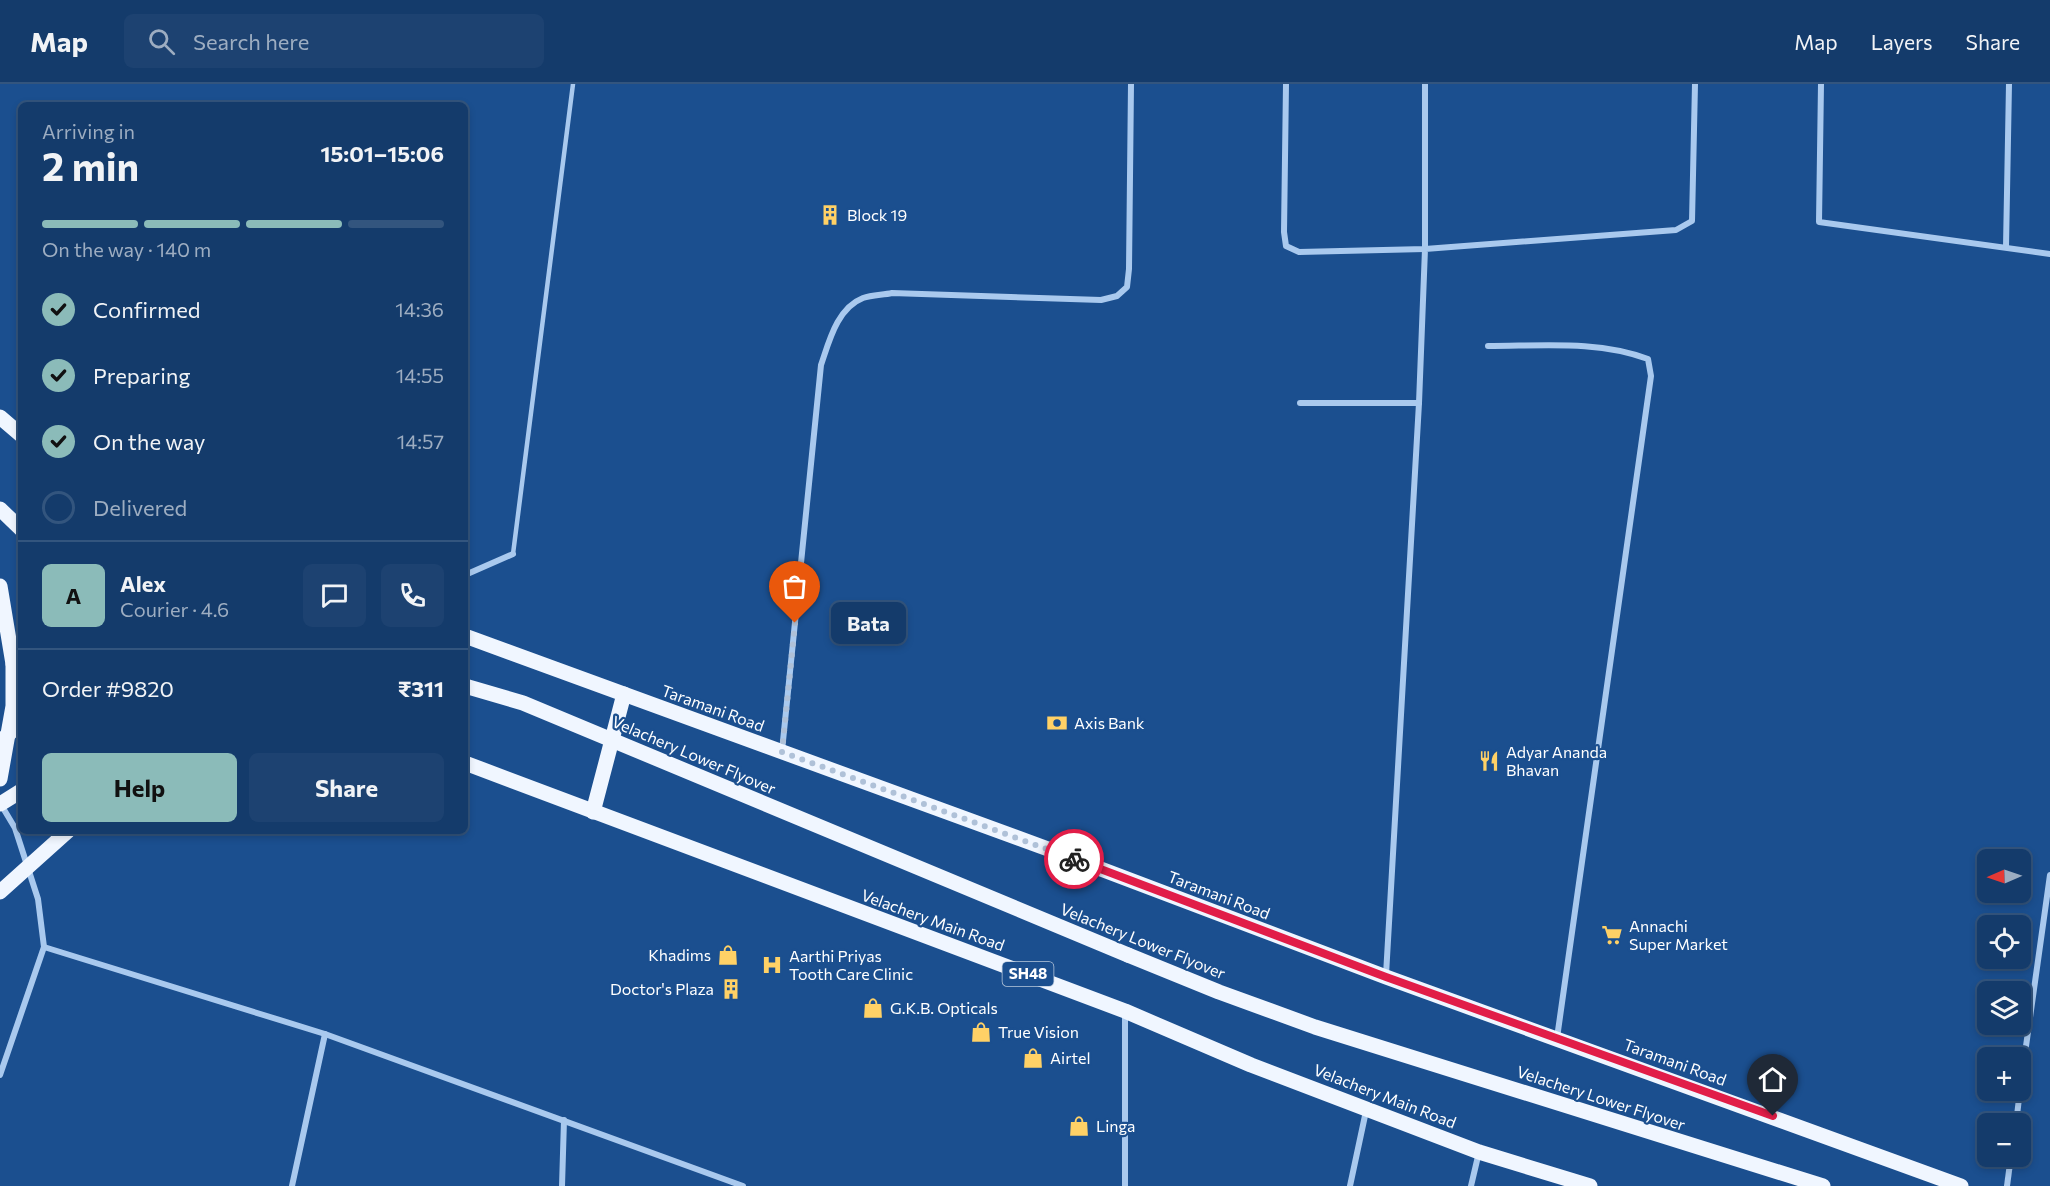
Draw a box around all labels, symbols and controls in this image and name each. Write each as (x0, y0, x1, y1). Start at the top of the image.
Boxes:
search box (124, 14, 544, 68)
text: Map (30, 24, 88, 58)
icon: search (145, 25, 178, 58)
text: Search here (193, 28, 309, 55)
text: Map (1794, 29, 1838, 54)
text: Layers (1871, 29, 1933, 54)
text: Share (1966, 29, 2020, 54)
text: Arriving in (42, 119, 135, 143)
text: 15:01–15:06 (321, 140, 444, 167)
text: 2 min (42, 141, 139, 189)
building icon: Block 19 (818, 203, 842, 227)
place label: Block 19 (847, 205, 907, 224)
text: On the way · 140 m (42, 237, 211, 261)
icon: check (42, 293, 75, 326)
text: Confirmed (93, 296, 200, 323)
text: 14:36 (395, 297, 444, 321)
icon: check (42, 359, 75, 392)
text: Preparing (93, 362, 190, 389)
text: 14:55 (396, 363, 444, 387)
icon: check (42, 425, 75, 458)
text: On the way (93, 428, 205, 455)
text: 14:57 (397, 429, 444, 453)
text: Delivered (93, 494, 187, 521)
pin (769, 561, 820, 623)
button: chat (303, 564, 366, 627)
button: phone (381, 564, 444, 627)
text: Alex (120, 570, 166, 597)
icon: bag (778, 570, 811, 603)
text: A (66, 582, 81, 609)
text: Courier · 4.6 (120, 597, 229, 621)
callout: Bata (831, 602, 906, 644)
text: Bata (847, 611, 890, 635)
text: Order #9820 (42, 675, 174, 702)
text: ₹311 (398, 675, 444, 702)
street label: Taramani Road (659, 680, 767, 735)
street label: Velachery Lower Flyover (609, 711, 780, 798)
bank icon: Axis Bank (1045, 711, 1069, 735)
place label: Axis Bank (1074, 713, 1145, 732)
place label: Adyar Ananda Bhavan (1506, 742, 1607, 779)
restaurant icon: Adyar Ananda Bhavan (1477, 749, 1501, 773)
button: Help (42, 753, 237, 822)
button: Share (249, 753, 444, 822)
courier (1044, 829, 1104, 889)
icon: bike (1058, 843, 1091, 876)
north arrow (1977, 849, 2031, 903)
map controls (1977, 849, 2031, 1167)
street label: Taramani Road (1165, 866, 1273, 923)
street label: Velachery Main Road (859, 885, 1007, 954)
street label: Velachery Lower Flyover (1058, 899, 1229, 983)
button: locate (1977, 915, 2031, 969)
place label: Annachi Super Market (1629, 916, 1728, 953)
supermarket icon: Annachi Super Market (1600, 923, 1624, 947)
shop icon: Khadims (716, 943, 740, 967)
place label: Khadims (648, 945, 711, 964)
place label: Aarthi Priyas Tooth Care Clinic (789, 946, 913, 983)
hospital icon: Aarthi Priyas Tooth Care Clinic (760, 953, 784, 977)
road number: SH48 (1002, 962, 1054, 986)
building icon: Doctor's Plaza (719, 977, 743, 1001)
place label: Doctor's Plaza (610, 979, 714, 998)
button: layers (1977, 981, 2031, 1035)
shop icon: G.K.B. Opticals (861, 996, 885, 1020)
place label: G.K.B. Opticals (890, 998, 998, 1017)
shop icon: True Vision (969, 1020, 993, 1044)
place label: True Vision (998, 1022, 1079, 1041)
street label: Taramani Road (1621, 1034, 1729, 1089)
shop icon: Airtel (1021, 1046, 1045, 1070)
button: + (1977, 1047, 2031, 1101)
place label: Airtel (1050, 1048, 1091, 1067)
pin (1747, 1054, 1798, 1116)
street label: Velachery Main Road (1311, 1060, 1459, 1132)
street label: Velachery Lower Flyover (1514, 1061, 1688, 1134)
icon: home (1756, 1063, 1789, 1096)
button: − (1977, 1113, 2031, 1167)
shop icon: Linga (1067, 1114, 1091, 1138)
place label: Linga (1096, 1116, 1135, 1135)

